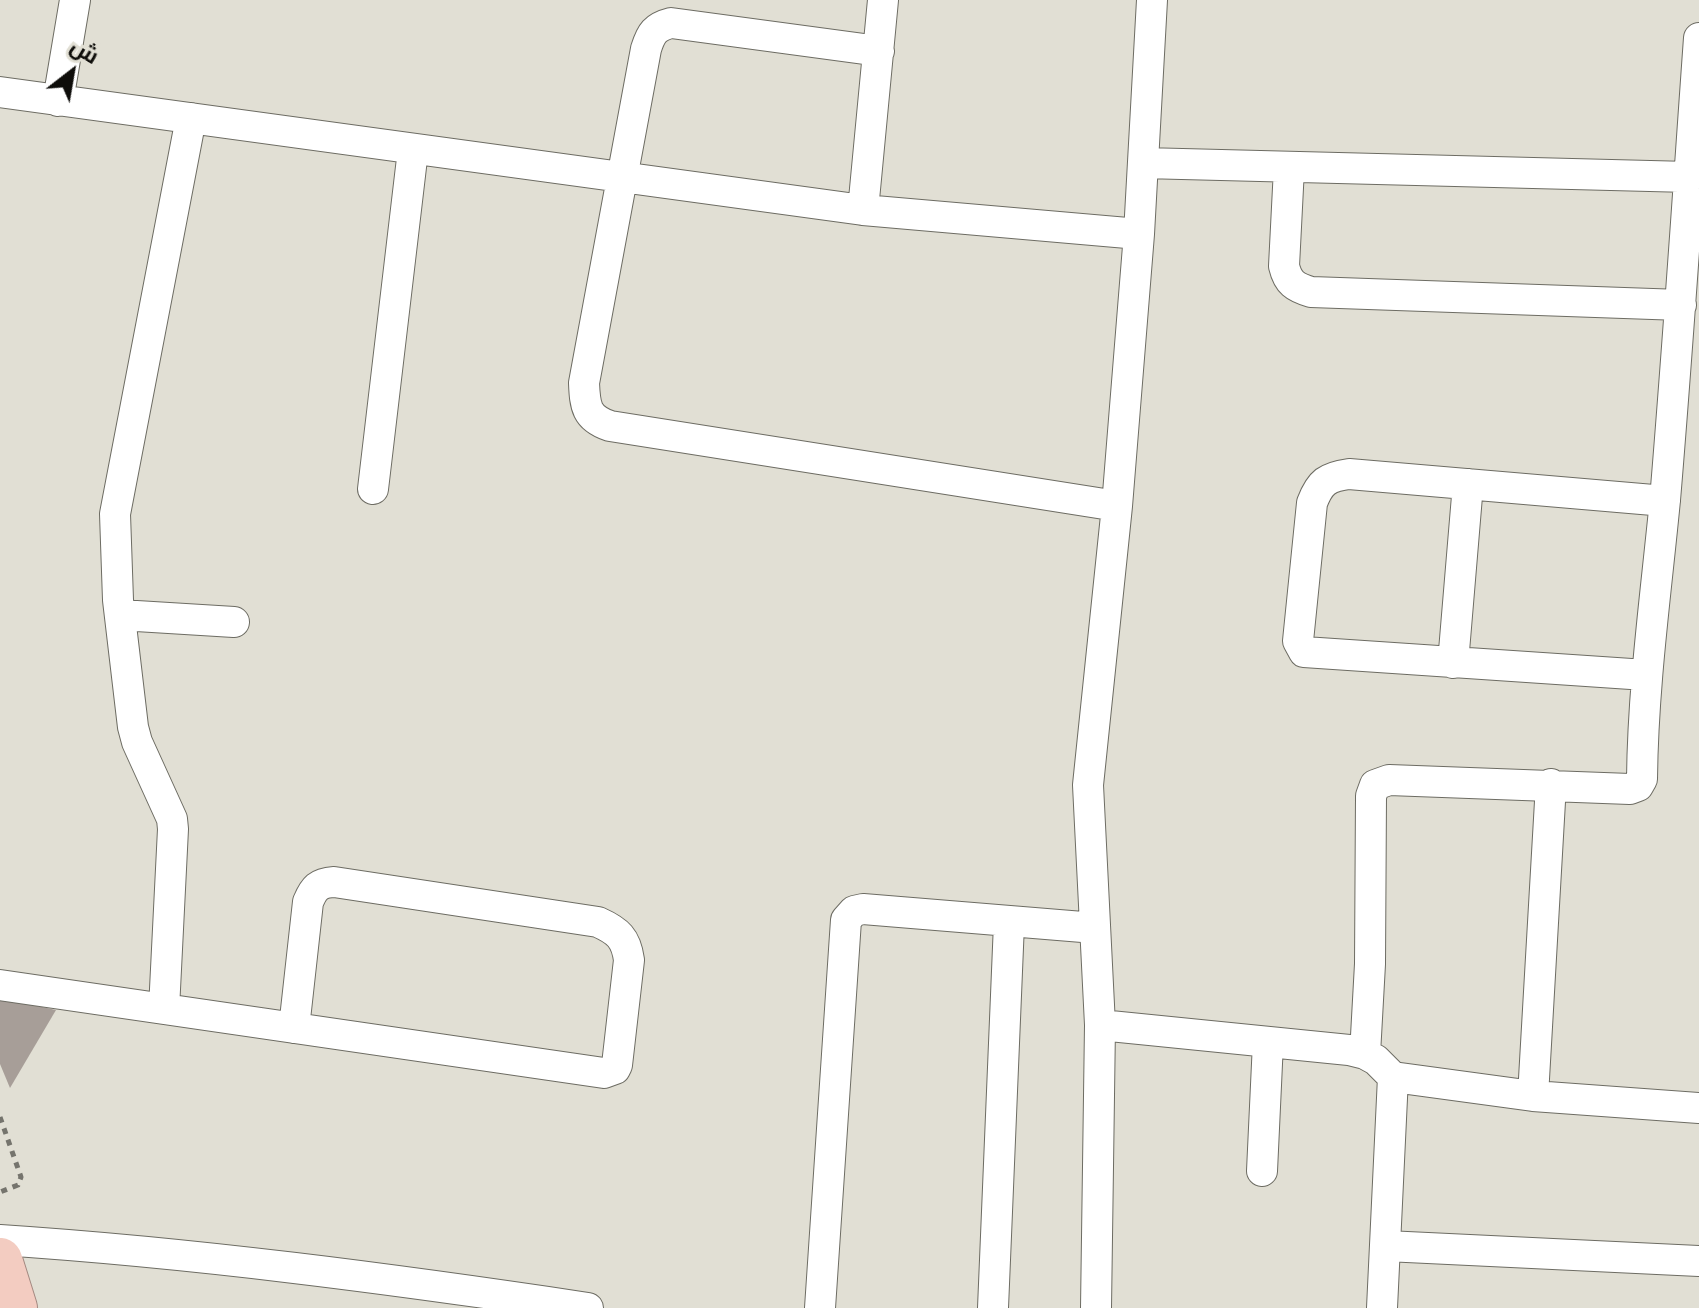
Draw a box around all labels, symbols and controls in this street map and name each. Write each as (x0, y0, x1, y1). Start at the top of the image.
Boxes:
north arrow (32, 32, 112, 112)
text: ش (66, 33, 103, 69)

